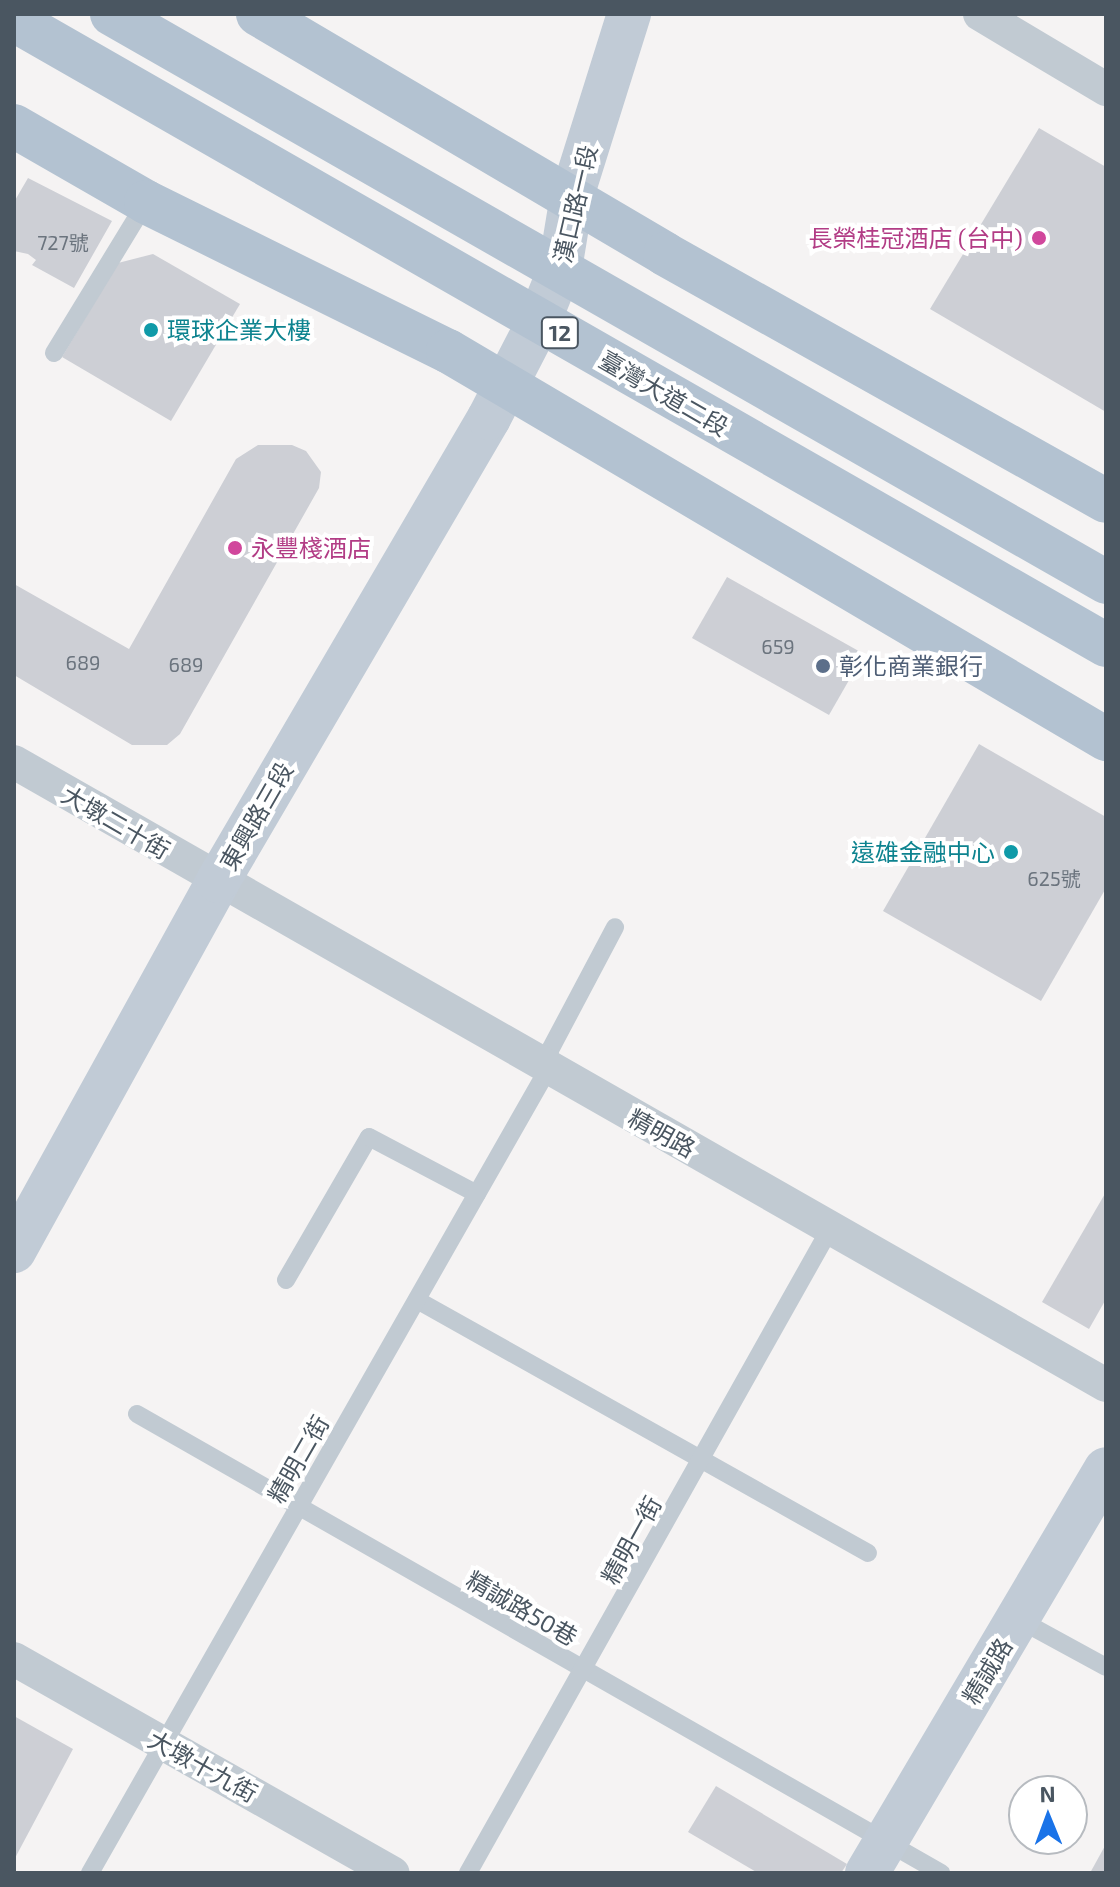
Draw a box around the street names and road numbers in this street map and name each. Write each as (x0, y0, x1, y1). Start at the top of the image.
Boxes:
street label: 漢口路一段 (547, 142, 603, 266)
road number: 12 (540, 315, 580, 351)
street label: 臺灣大道二段 (594, 345, 734, 441)
street label: 東興路三段 (214, 757, 298, 875)
street label: 大墩二十街 (57, 780, 175, 864)
street label: 精明路 (624, 1103, 700, 1163)
street label: 精明二街 (262, 1410, 334, 1508)
street label: 精明一街 (595, 1491, 667, 1589)
street label: 精誠路50巷 (461, 1565, 583, 1651)
street label: 精誠路 (956, 1633, 1018, 1709)
street label: 大墩十九街 (144, 1724, 262, 1808)

